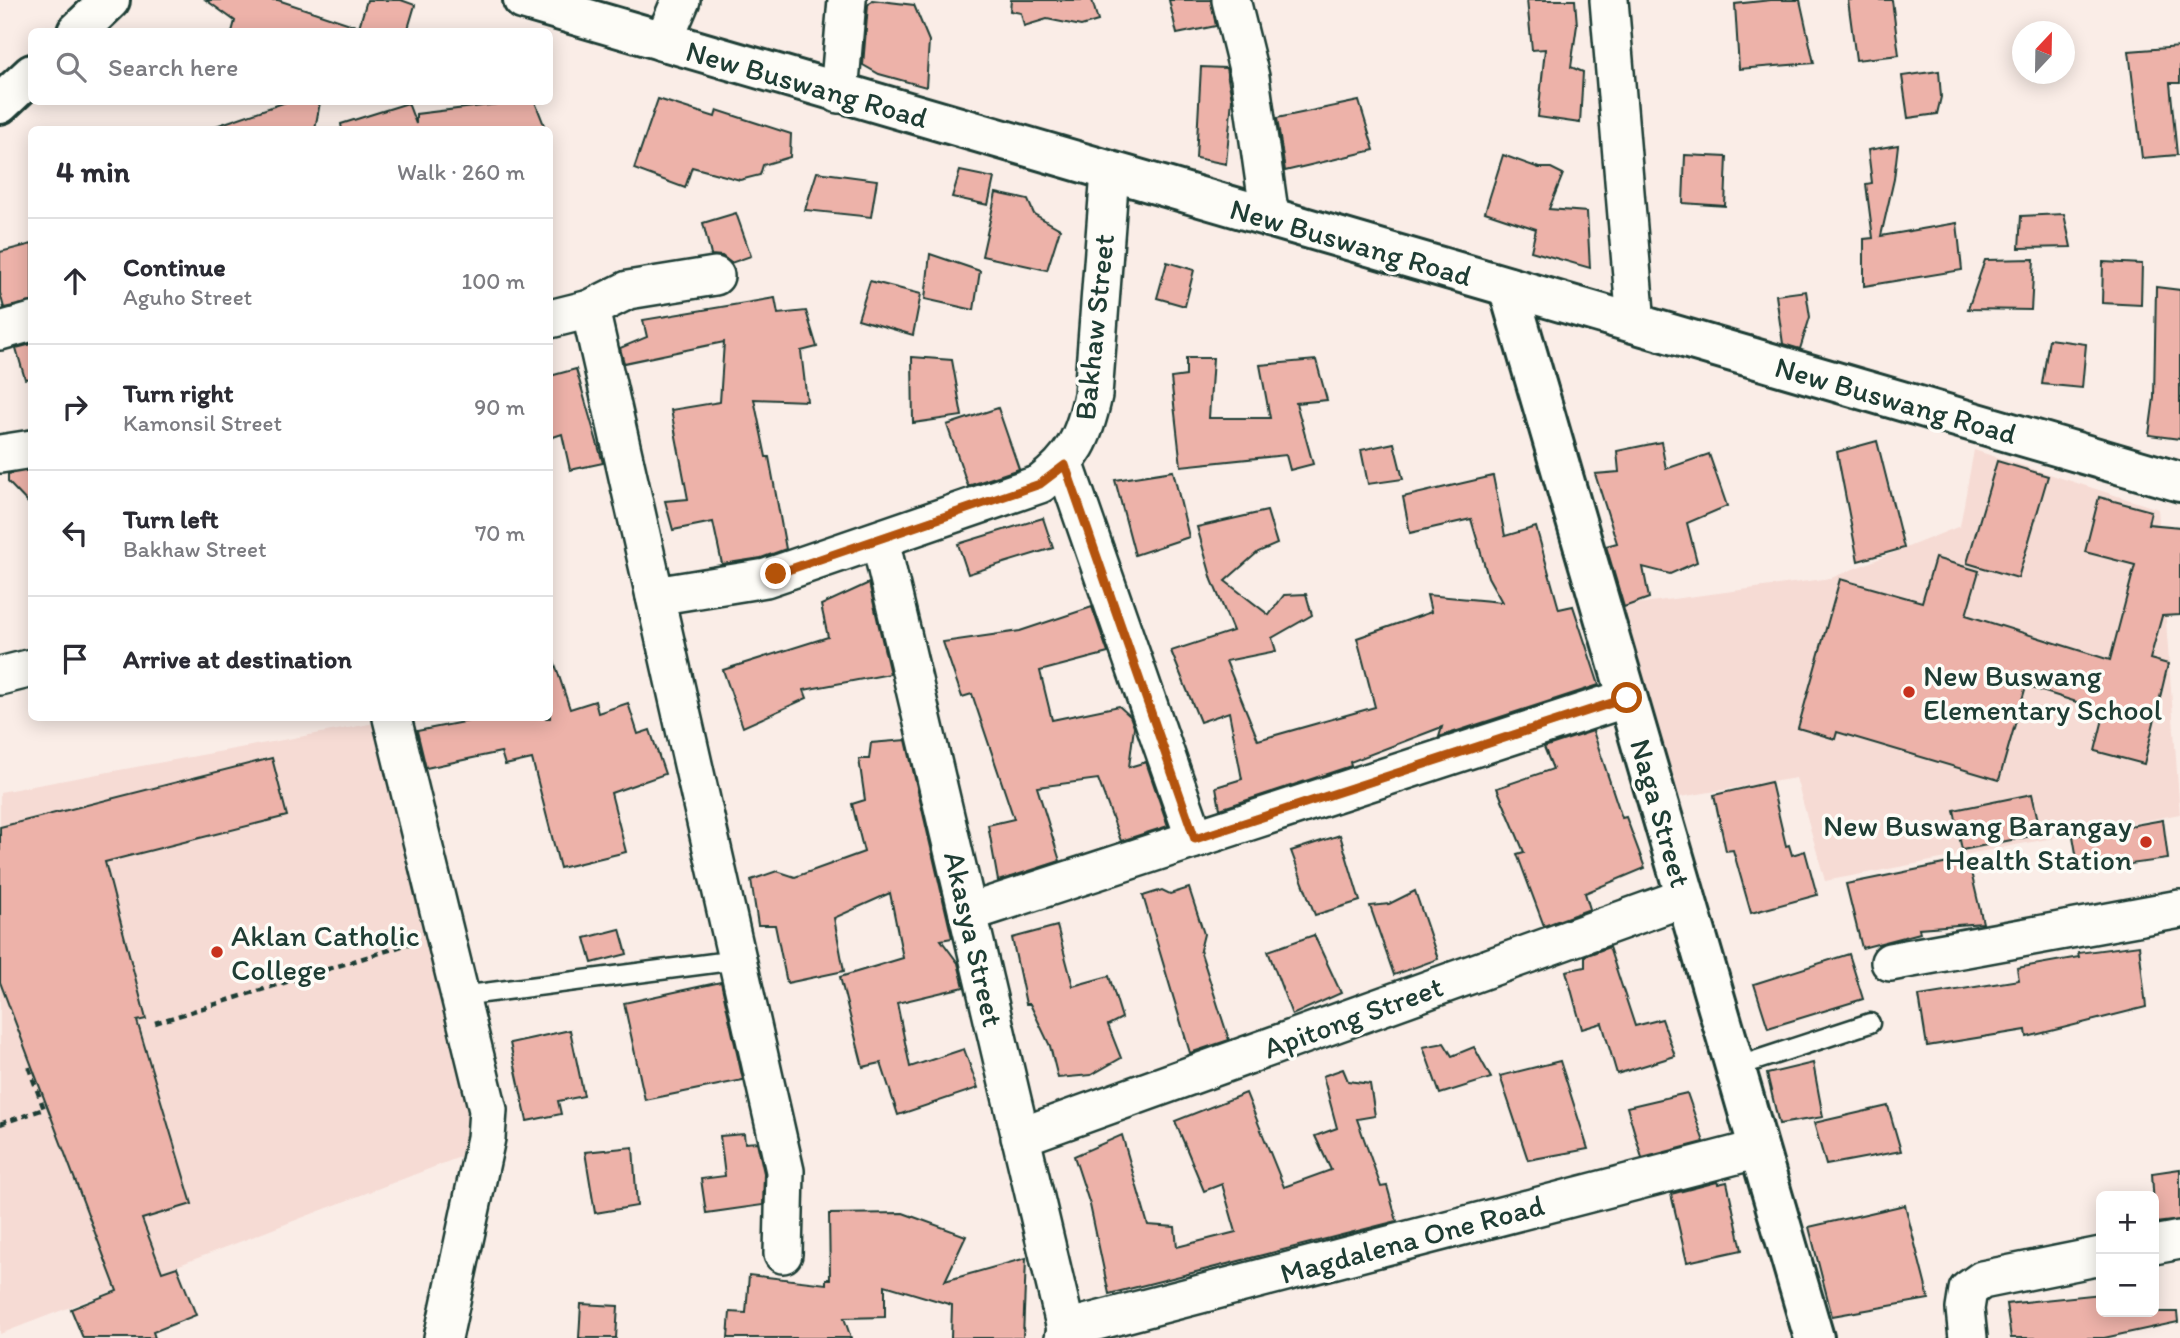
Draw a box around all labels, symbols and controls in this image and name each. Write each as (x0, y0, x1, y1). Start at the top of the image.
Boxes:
north arrow (2012, 21, 2075, 84)
search box (28, 28, 553, 105)
street label: New Buswang Road (682, 32, 932, 136)
icon: search (52, 48, 90, 86)
text: Search here (108, 51, 238, 83)
text: 4 min (56, 153, 130, 190)
text: Walk · 260 m (397, 158, 525, 186)
street label: New Buswang Road (1226, 190, 1476, 294)
street label: Bakhaw Street (1066, 232, 1122, 422)
text: Continue (123, 251, 226, 283)
icon: ahead (56, 262, 94, 300)
text: 100 m (461, 267, 525, 295)
text: Aguho Street (123, 283, 252, 311)
street label: New Buswang Road (1771, 348, 2021, 452)
text: Turn right (123, 377, 234, 409)
icon: right (56, 388, 94, 426)
text: 90 m (474, 393, 525, 421)
text: Kamonsil Street (123, 409, 282, 437)
text: Turn left (123, 503, 219, 535)
icon: left (56, 514, 94, 552)
text: 70 m (475, 519, 525, 547)
text: Bakhaw Street (123, 535, 267, 563)
route end (760, 558, 791, 589)
icon: arrive (56, 640, 94, 678)
text: Arrive at destination (123, 643, 352, 675)
place label: New Buswang Elementary School (1923, 657, 2163, 728)
route start (1611, 682, 1642, 713)
marker: New Buswang Elementary School (1901, 684, 1917, 700)
street label: Naga Street (1622, 734, 1700, 892)
place label: New Buswang Barangay Health Station (1823, 807, 2132, 878)
marker: New Buswang Barangay Health Station (2138, 834, 2154, 850)
street label: Akasya Street (936, 848, 1012, 1030)
place label: Aklan Catholic College (231, 917, 420, 988)
marker: Aklan Catholic College (209, 944, 225, 960)
street label: Apitong Street (1258, 967, 1448, 1067)
street label: Magdalena One Road (1276, 1186, 1548, 1292)
map controls (2096, 1191, 2159, 1317)
button: + (2096, 1191, 2159, 1254)
button: − (2096, 1254, 2159, 1317)

